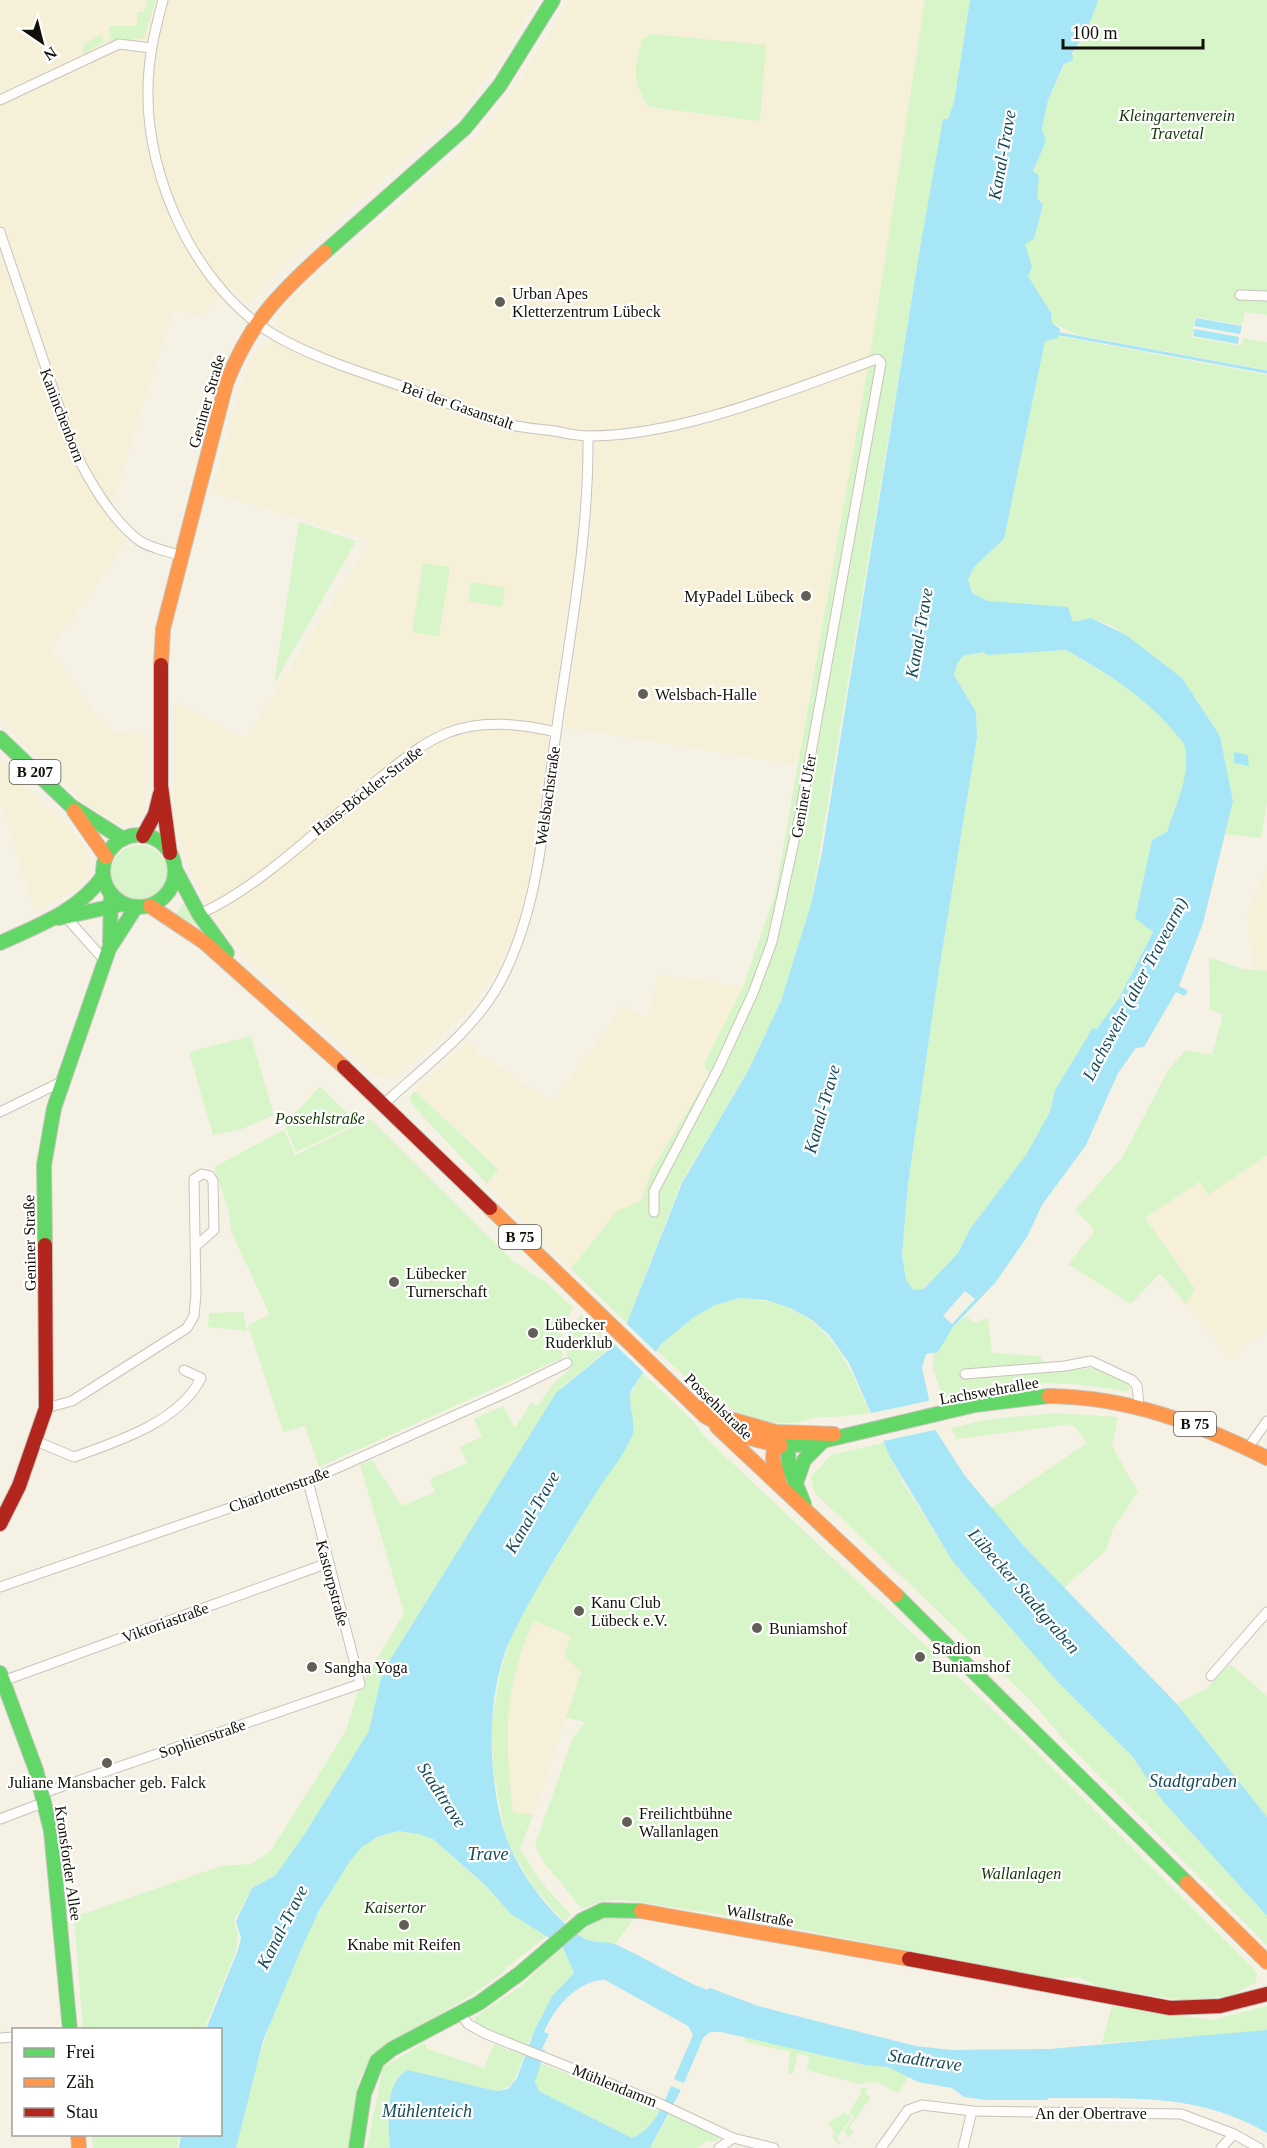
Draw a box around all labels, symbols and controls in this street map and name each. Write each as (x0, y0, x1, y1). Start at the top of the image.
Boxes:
north arrow (12, 12, 72, 72)
scale bar (1063, 12, 1202, 50)
text: 100 m (1072, 23, 1118, 43)
text: N (40, 44, 60, 64)
park label: Kleingartenverein Travetal (1118, 107, 1235, 142)
water label: Kanal-Trave (984, 108, 1020, 203)
place label: Urban Apes Kletterzentrum Lübeck (512, 285, 661, 320)
marker: Urban Apes Kletterzentrum Lübeck (493, 295, 507, 309)
street label: Geniner Straße (185, 352, 228, 450)
street label: Kaninchenborn (37, 366, 88, 464)
street label: Bei der Gasanstalt (400, 378, 517, 433)
water label: Kanal-Trave (901, 586, 937, 681)
place label: MyPadel Lübeck (684, 588, 794, 606)
marker: MyPadel Lübeck (799, 589, 813, 603)
place label: Welsbach-Halle (655, 686, 757, 703)
marker: Welsbach-Halle (636, 687, 650, 701)
street label: Hans-Böckler-Straße (309, 742, 426, 839)
street label: Welsbachstraße (532, 745, 563, 847)
street label: Geniner Ufer (788, 752, 819, 839)
road number: B 207 (9, 760, 60, 784)
water label: Lachswehr (alter Travearm) (1078, 894, 1193, 1085)
water label: Kanal-Trave (800, 1062, 844, 1156)
park label: Possehlstraße (274, 1110, 365, 1127)
street label: Geniner Straße (20, 1195, 39, 1291)
road number: B 75 (499, 1225, 541, 1249)
place label: Lübecker Turnerschaft (406, 1265, 488, 1300)
marker: Lübecker Turnerschaft (387, 1275, 401, 1289)
place label: Lübecker Ruderklub (545, 1316, 613, 1351)
marker: Lübecker Ruderklub (526, 1326, 540, 1340)
street label: Possehlstraße (681, 1370, 756, 1443)
street label: Lachswehrallee (938, 1373, 1040, 1408)
road number: B 75 (1174, 1412, 1216, 1436)
street label: Charlottenstraße (227, 1463, 332, 1516)
water label: Kanal-Trave (500, 1468, 563, 1557)
water label: Lübecker Stadtgraben (963, 1524, 1084, 1658)
street label: Kastorpstraße (312, 1538, 352, 1629)
place label: Kanu Club Lübeck e.V. (591, 1594, 668, 1629)
street label: Viktoriastraße (120, 1599, 211, 1646)
marker: Kanu Club Lübeck e.V. (572, 1604, 586, 1618)
place label: Buniamshof (769, 1620, 848, 1637)
marker: Buniamshof (750, 1621, 764, 1635)
place label: Stadion Buniamshof (932, 1640, 1011, 1675)
marker: Stadion Buniamshof (913, 1650, 927, 1664)
place label: Sangha Yoga (324, 1659, 408, 1677)
marker: Sangha Yoga (305, 1660, 319, 1674)
street label: Sophienstraße (157, 1716, 248, 1762)
marker: Juliane Mansbacher geb. Falck (100, 1756, 114, 1770)
water label: Stadttrave (413, 1759, 471, 1831)
water label: Stadtgraben (1149, 1771, 1237, 1791)
place label: Juliane Mansbacher geb. Falck (8, 1774, 206, 1792)
street label: Kronsforder Allee (52, 1804, 85, 1922)
place label: Freilichtbühne Wallanlagen (639, 1805, 732, 1841)
marker: Freilichtbühne Wallanlagen (620, 1815, 634, 1829)
water label: Trave (467, 1844, 509, 1864)
park label: Wallanlagen (981, 1865, 1061, 1883)
water label: Kanal-Trave (252, 1882, 312, 1973)
park label: Kaisertor (363, 1899, 426, 1916)
street label: Wallstraße (725, 1901, 795, 1930)
marker: Knabe mit Reifen (397, 1918, 411, 1932)
place label: Knabe mit Reifen (347, 1936, 461, 1953)
legend (12, 2028, 222, 2136)
text: Frei (66, 2042, 95, 2062)
water label: Stadttrave (887, 2045, 963, 2075)
street label: Mühlendamm (570, 2061, 660, 2110)
text: Zäh (66, 2072, 94, 2092)
water label: Mühlenteich (381, 2101, 472, 2121)
text: Stau (66, 2102, 98, 2122)
street label: An der Obertrave (1035, 2105, 1147, 2122)

